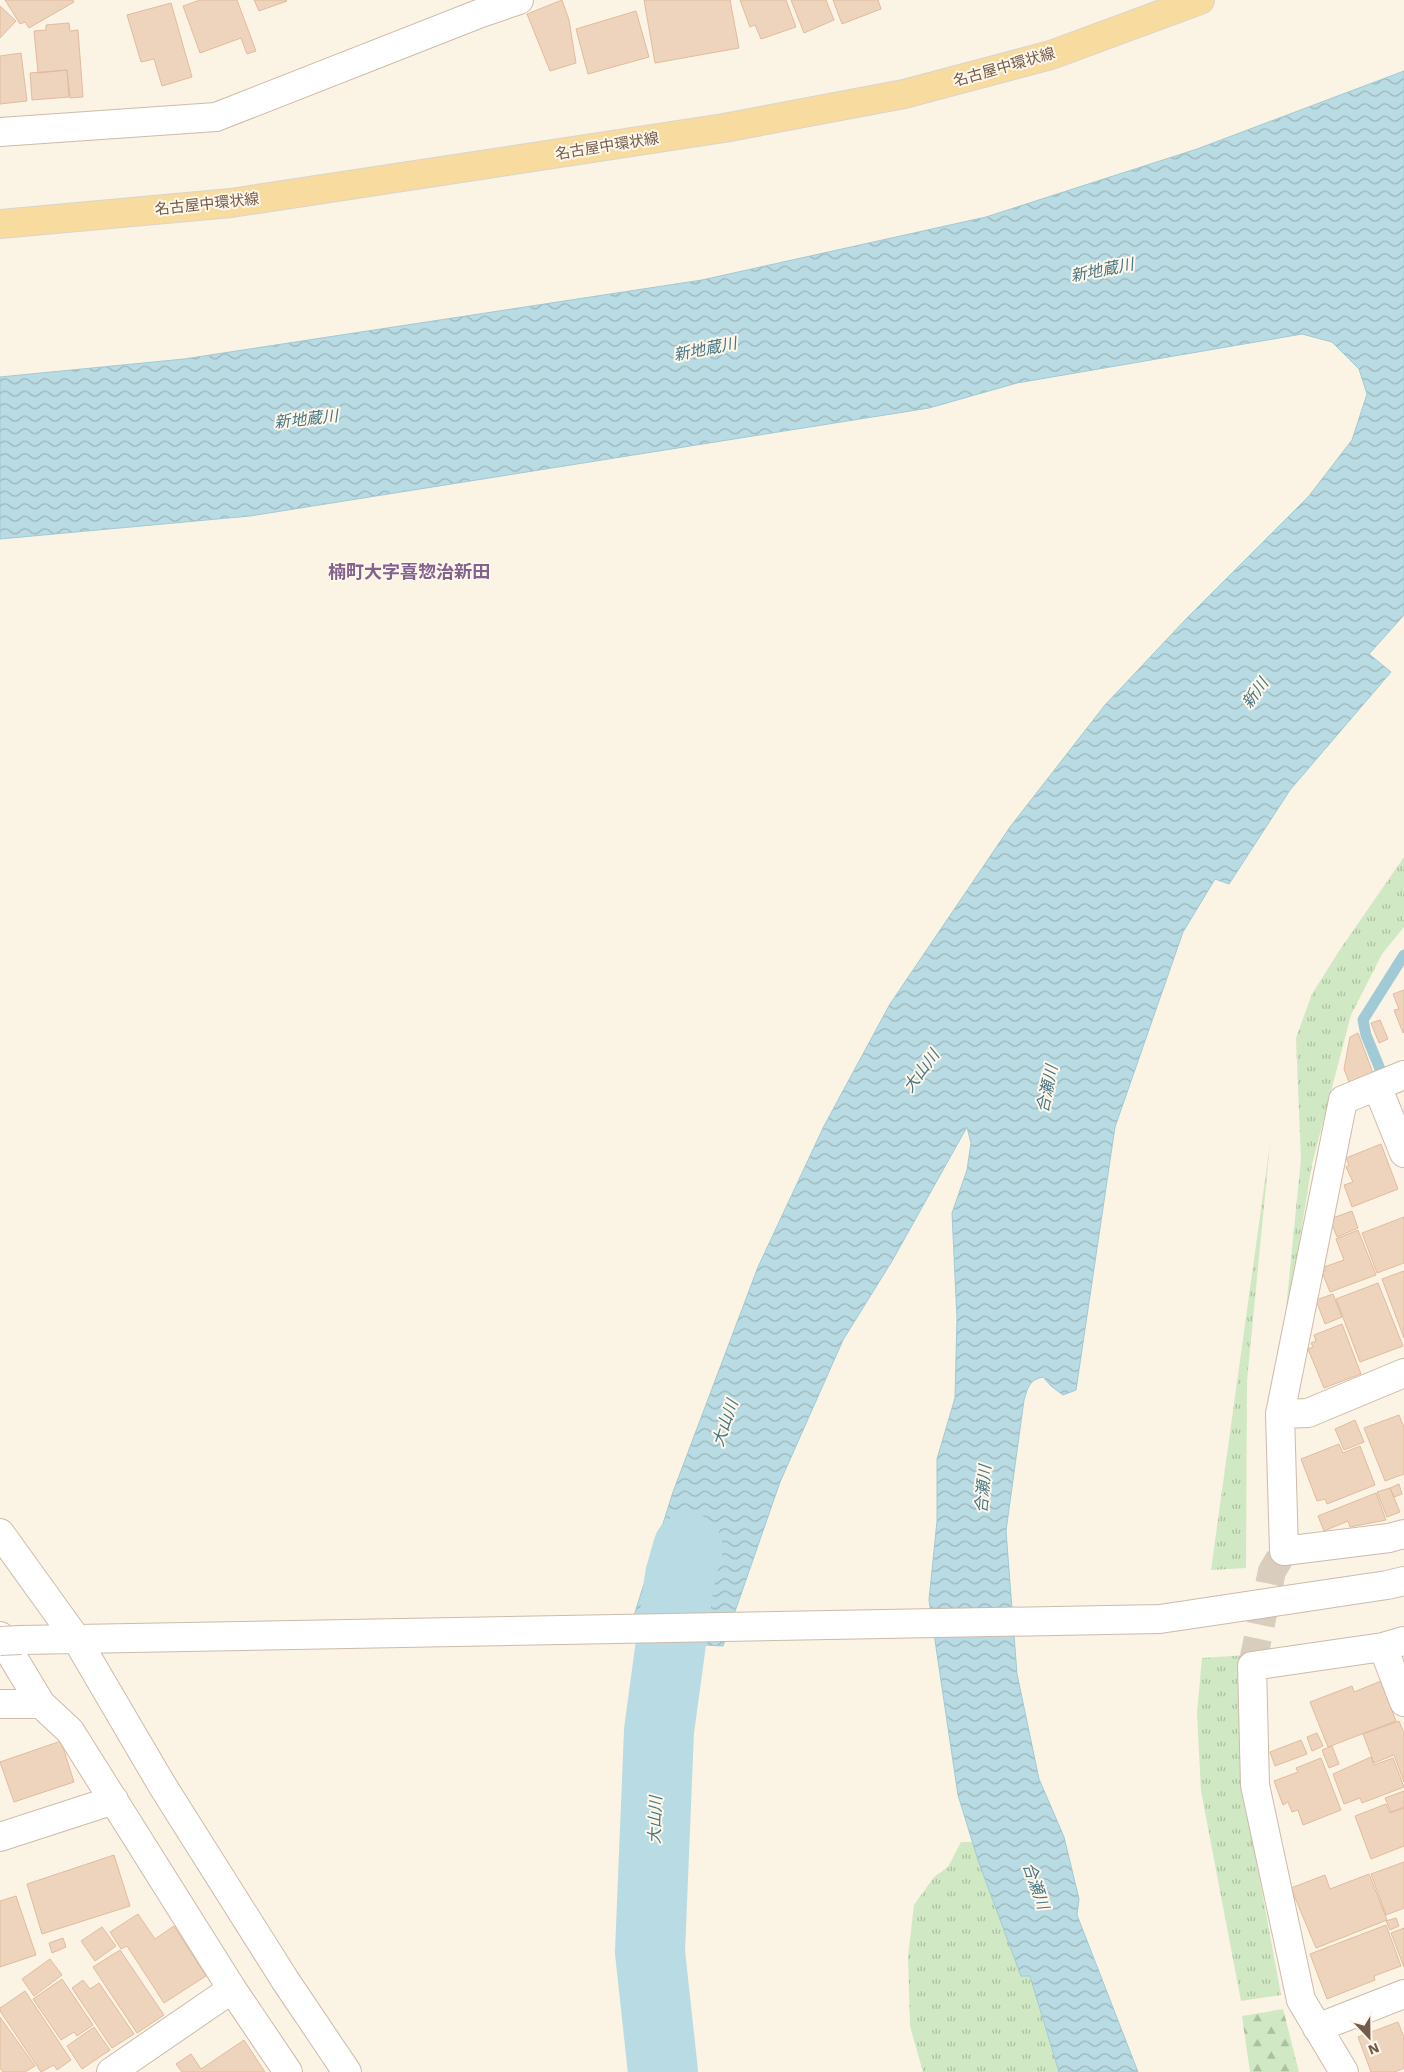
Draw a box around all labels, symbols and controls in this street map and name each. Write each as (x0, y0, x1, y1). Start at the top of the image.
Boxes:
street label: 名古屋中環状線 (951, 44, 1057, 90)
street label: 名古屋中環状線 (554, 129, 660, 163)
street label: 名古屋中環状線 (154, 190, 260, 218)
water label: 新地蔵川 (1069, 254, 1137, 285)
water label: 新地蔵川 (672, 333, 740, 364)
water label: 新地蔵川 (273, 406, 341, 432)
district label: 楠町大字喜惣治新田 (328, 561, 490, 582)
water label: 新川 (1238, 673, 1273, 712)
water label: 大山川 (899, 1045, 944, 1096)
water label: 合瀬川 (1033, 1062, 1062, 1114)
water label: 大山川 (708, 1395, 742, 1449)
water label: 合瀬川 (971, 1462, 995, 1514)
water label: 大山川 (645, 1794, 665, 1844)
water label: 合瀬川 (1019, 1860, 1053, 1914)
north arrow (1344, 2012, 1394, 2062)
text: N (1366, 2040, 1382, 2058)

